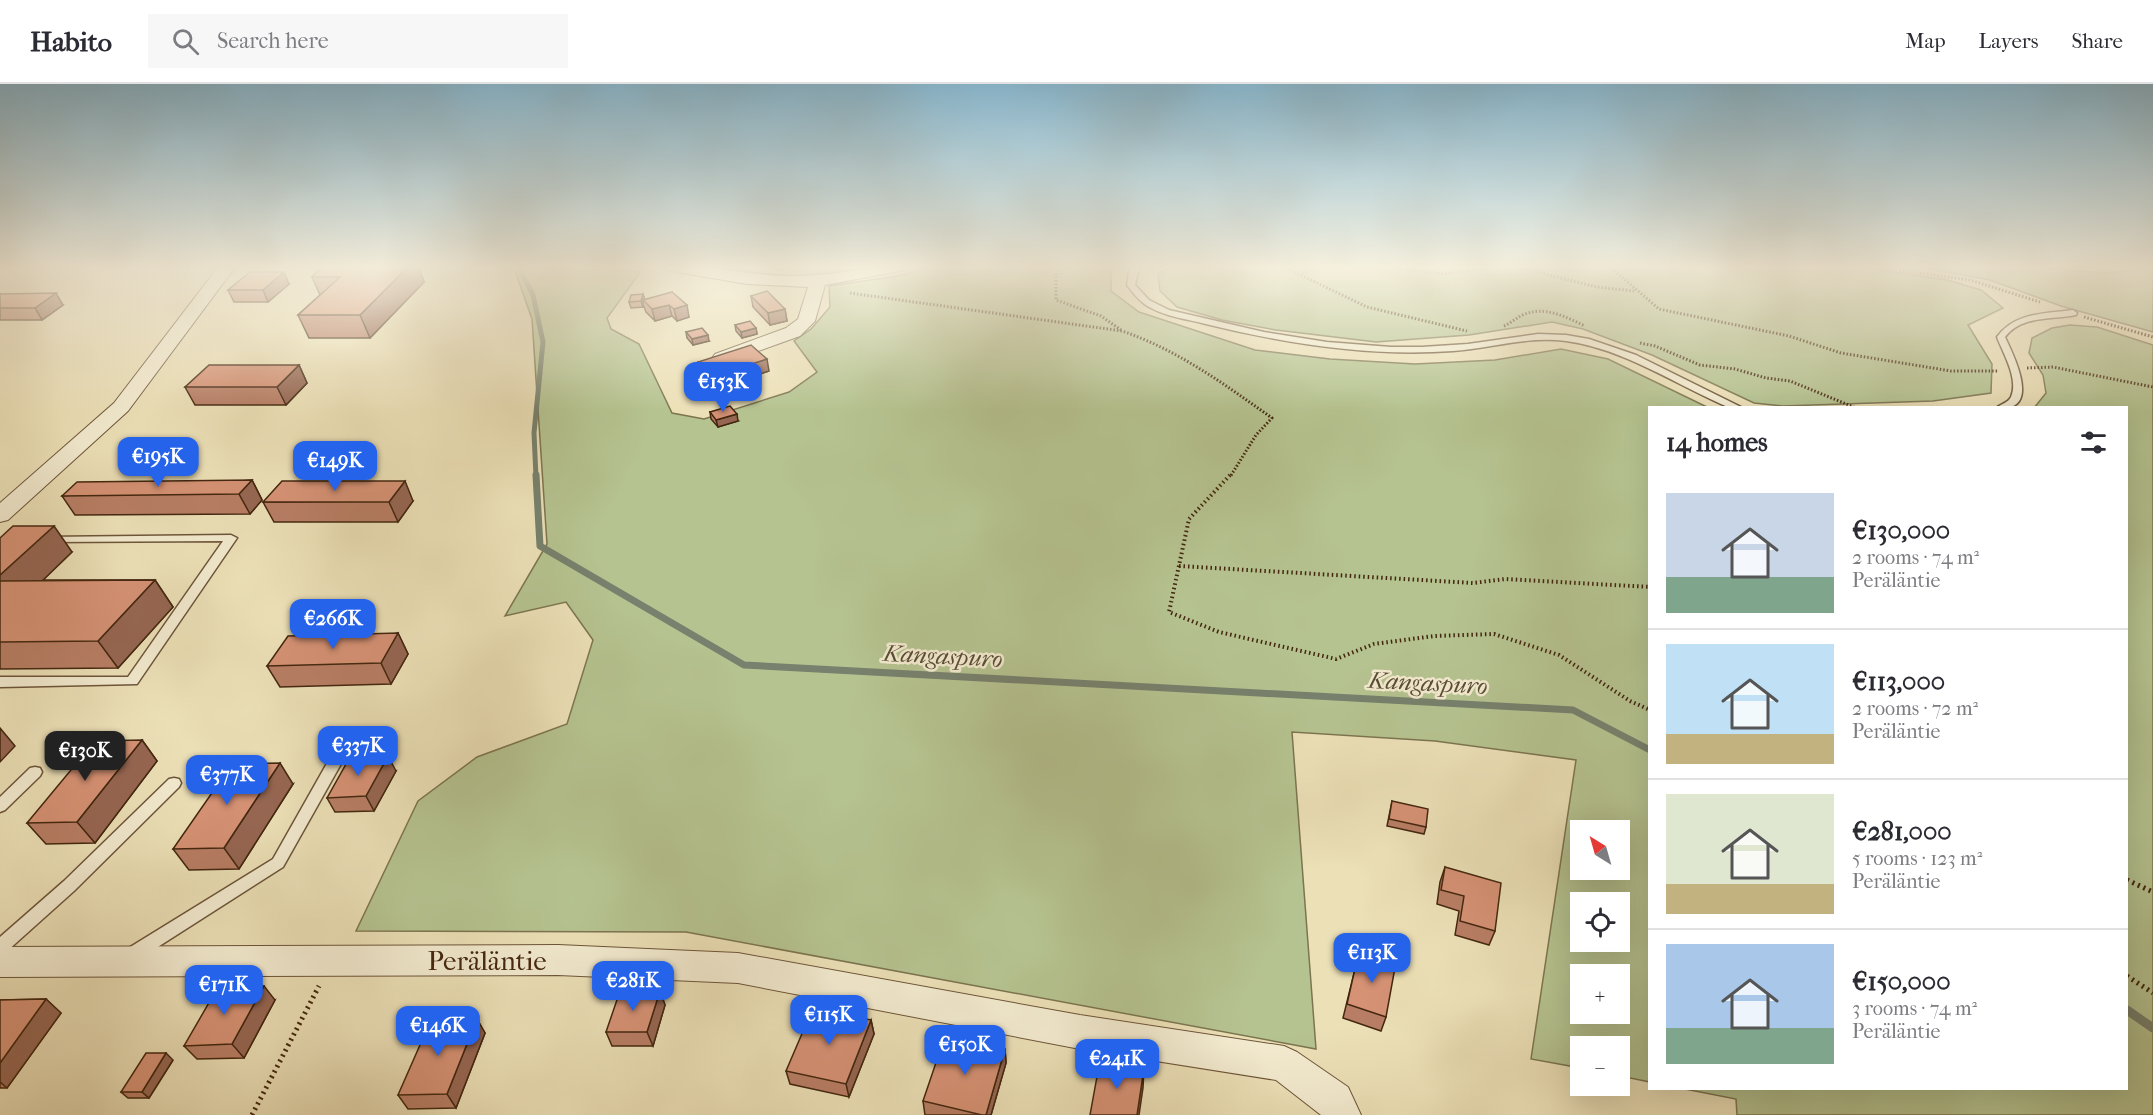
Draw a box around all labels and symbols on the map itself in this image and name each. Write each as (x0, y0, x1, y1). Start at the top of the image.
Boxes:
pin: €153K (681, 362, 765, 413)
pin: €195K (116, 437, 200, 488)
pin: €149K (293, 441, 377, 492)
pin: €266K (291, 599, 375, 650)
water label: Kangaspuro (881, 639, 1003, 673)
water label: Kangaspuro (1366, 666, 1488, 700)
pin: €337K (316, 726, 400, 777)
pin: €130K (43, 731, 127, 782)
pin: €377K (185, 755, 269, 806)
north arrow (1570, 820, 1630, 880)
pin: €113K (1330, 933, 1414, 984)
street label: Peräläntie (427, 945, 547, 977)
pin: €281K (591, 961, 675, 1012)
pin: €171K (182, 965, 266, 1016)
pin: €115K (787, 995, 871, 1046)
pin: €146K (396, 1006, 480, 1057)
pin: €150K (923, 1025, 1007, 1076)
pin: €241K (1075, 1039, 1159, 1090)

